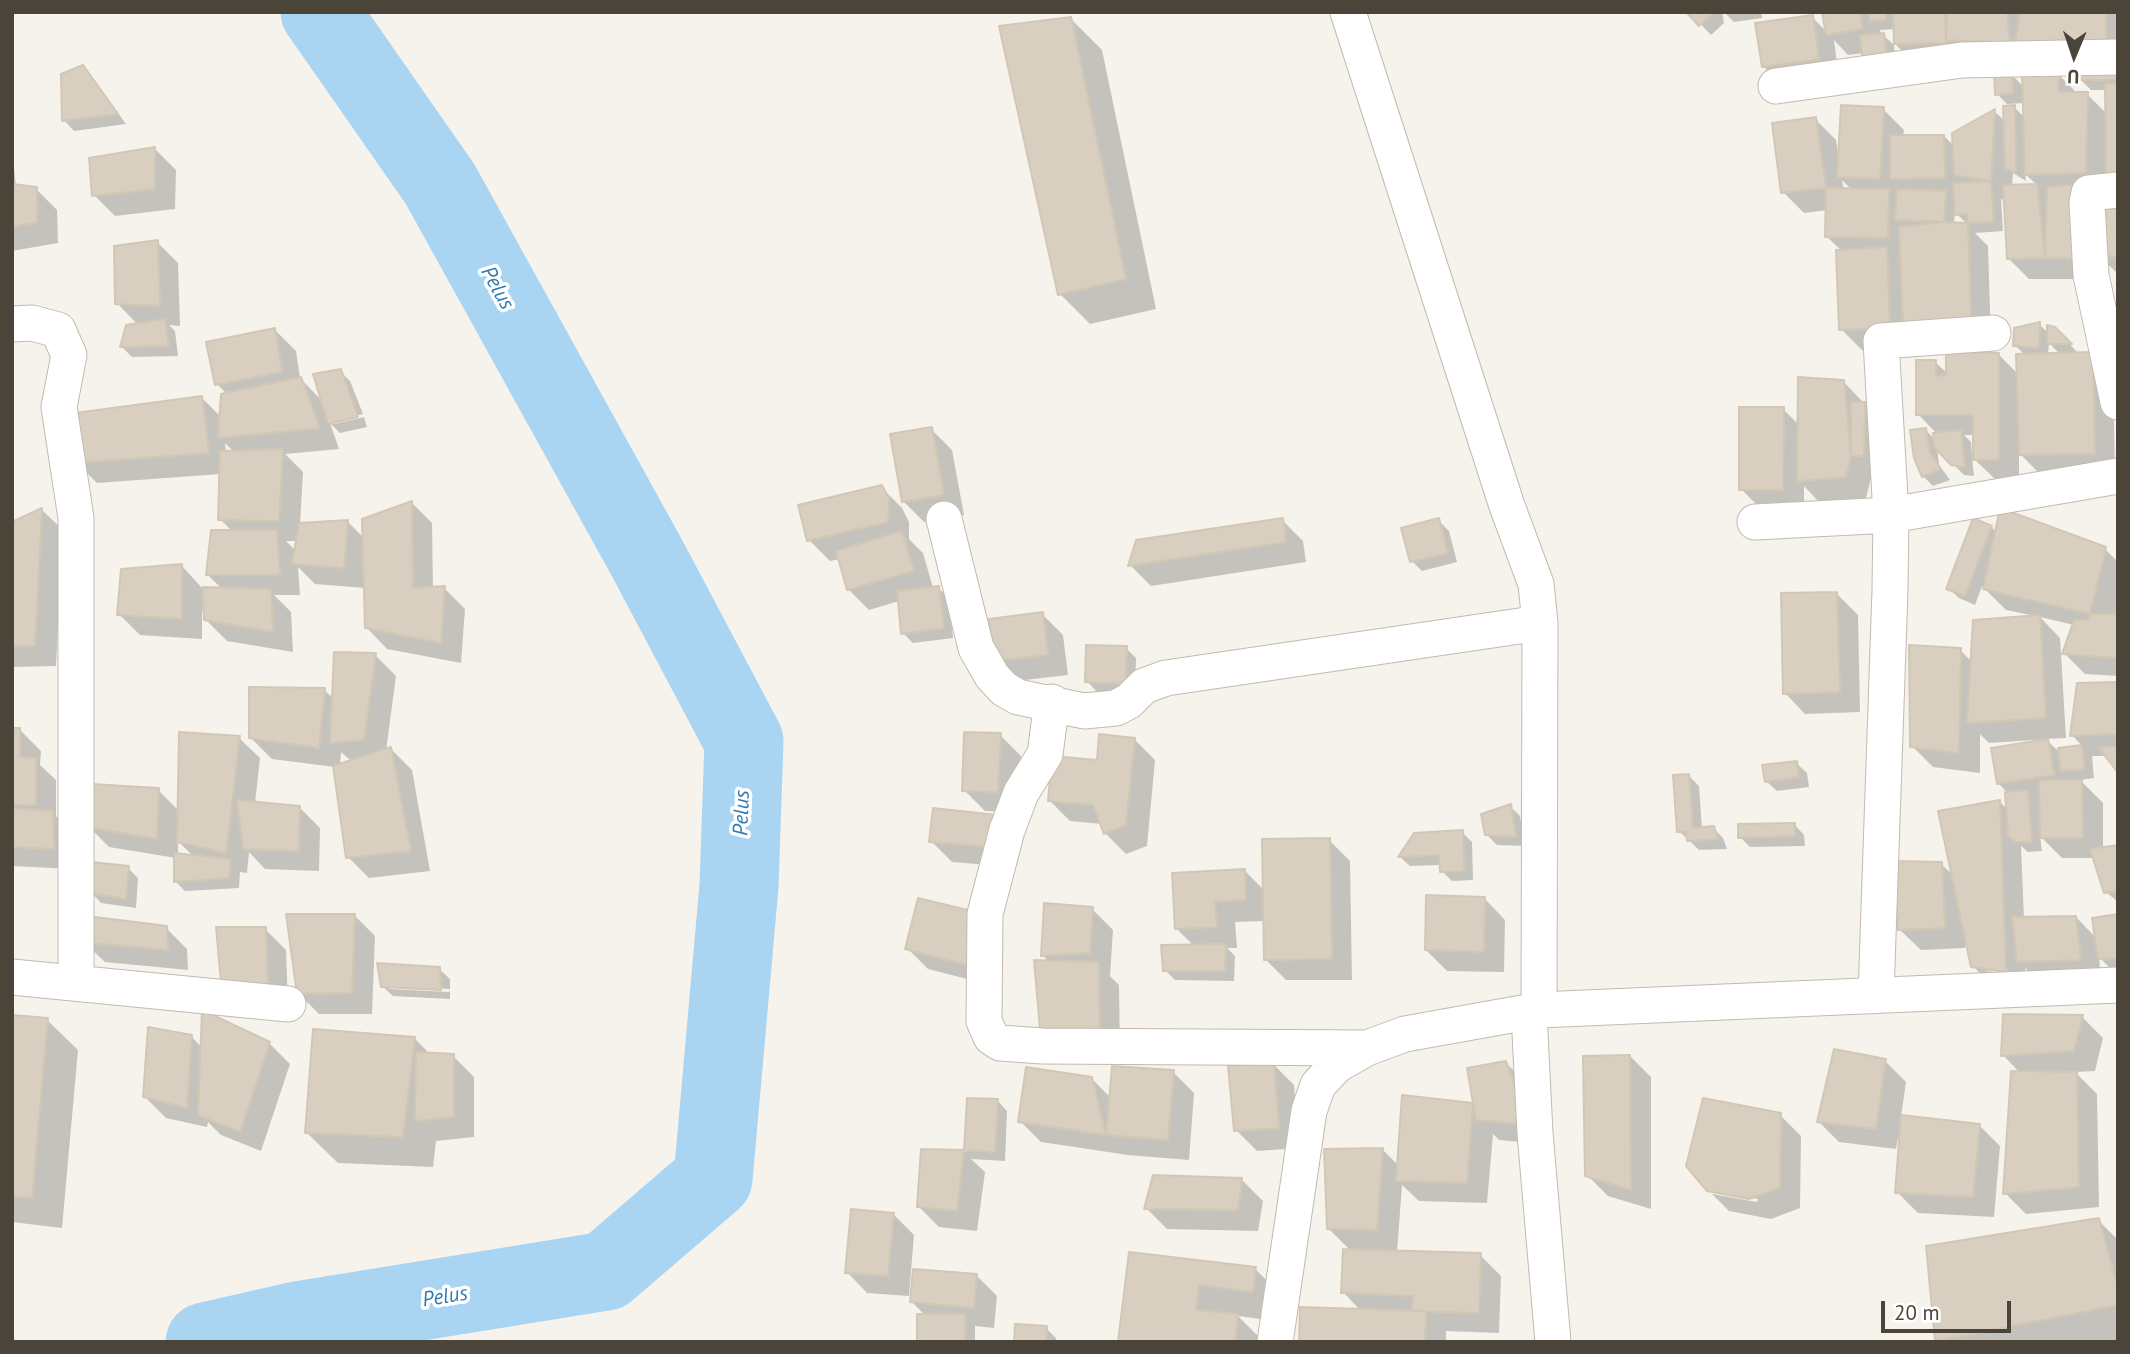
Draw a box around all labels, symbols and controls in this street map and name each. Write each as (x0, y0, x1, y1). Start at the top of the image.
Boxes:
north arrow (2039, 21, 2109, 91)
text: U (2067, 65, 2080, 89)
water label: Pelus (475, 262, 519, 314)
water label: Pelus (729, 790, 755, 836)
water label: Pelus (420, 1281, 470, 1313)
scale bar (1885, 1288, 2014, 1332)
text: 20 m (1894, 1299, 1940, 1326)

